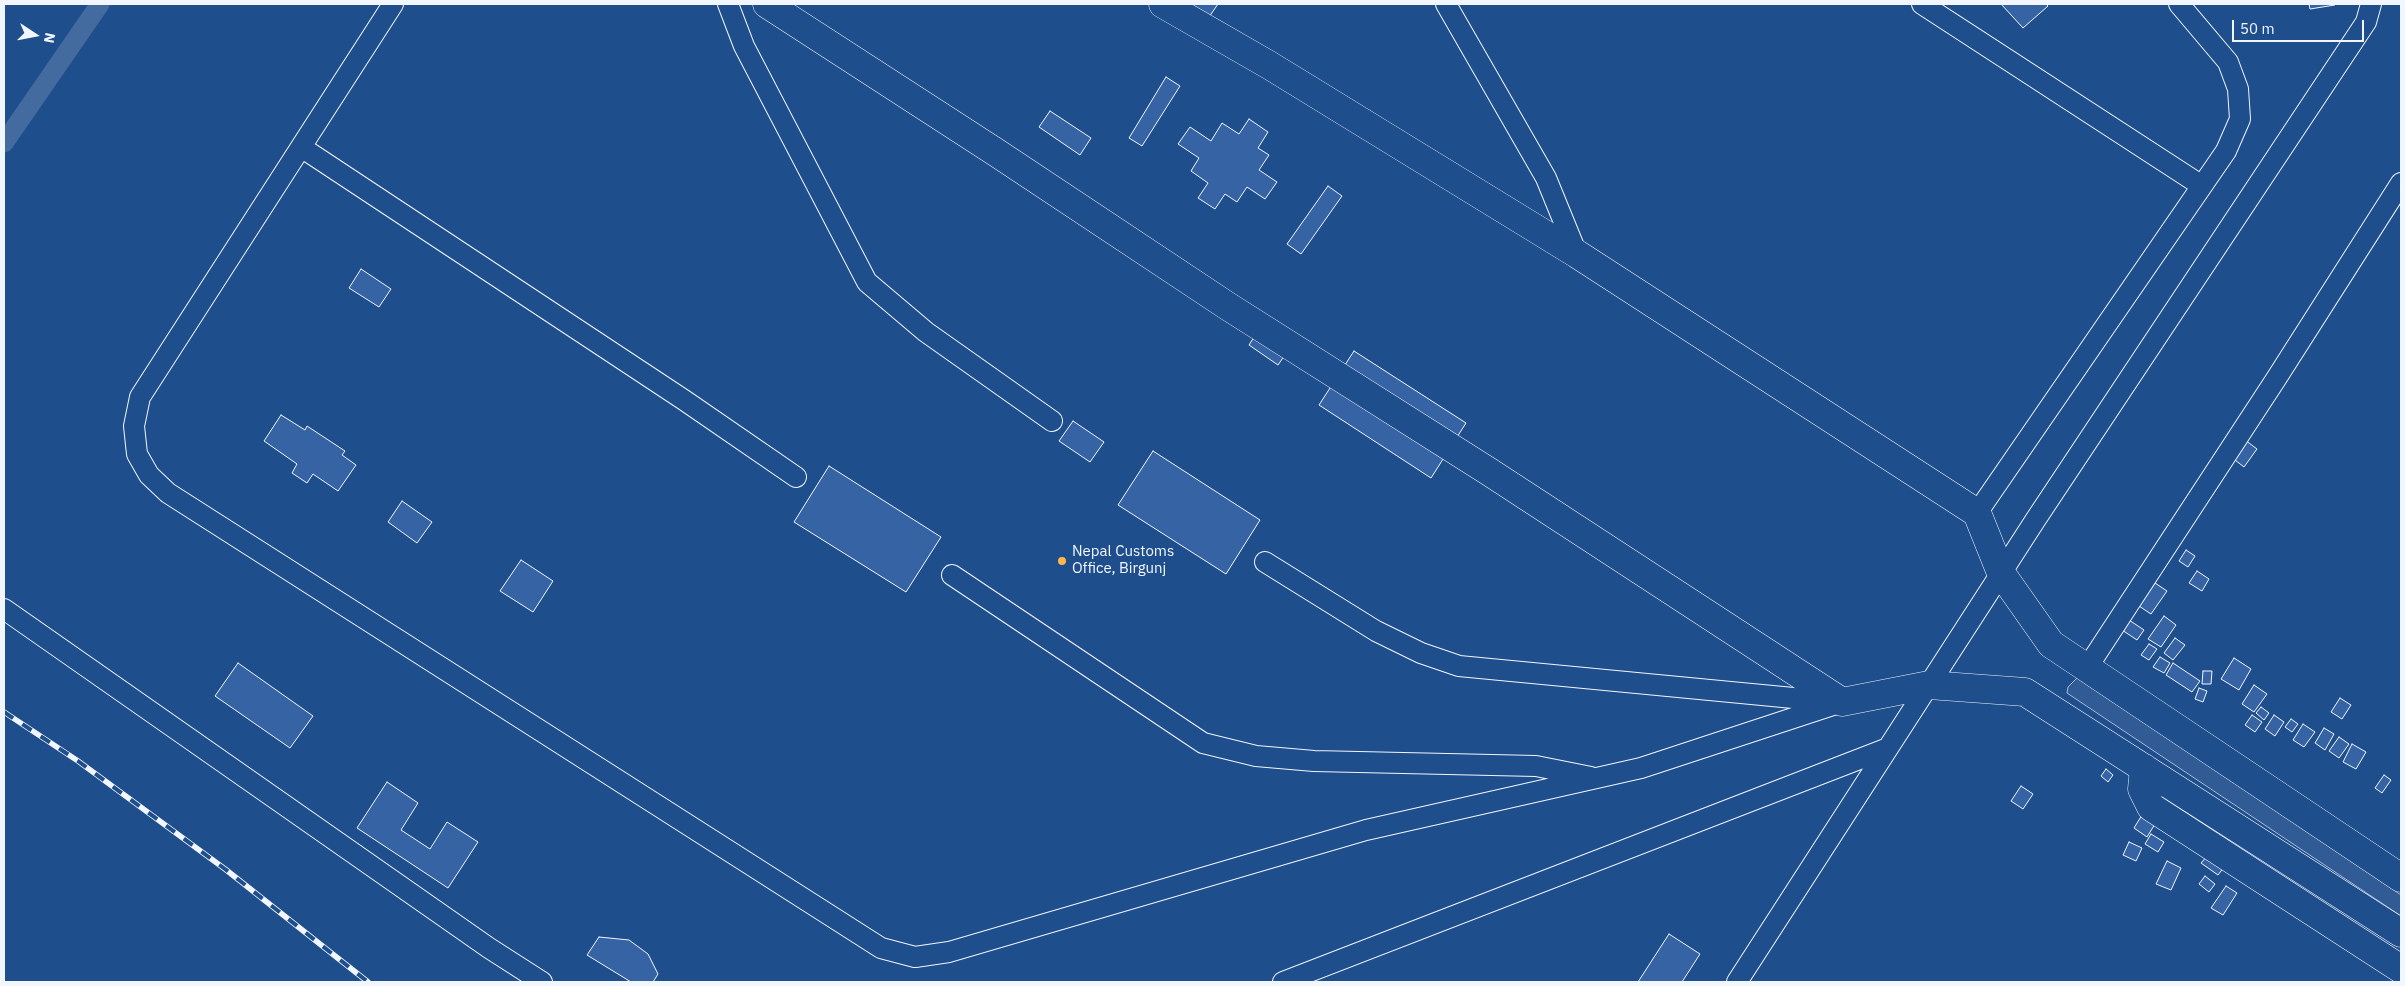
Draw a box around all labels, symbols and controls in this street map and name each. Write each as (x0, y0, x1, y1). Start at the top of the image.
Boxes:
north arrow (10, 10, 60, 60)
scale bar (2235, 10, 2368, 42)
text: 50 m (2240, 19, 2275, 38)
text: N (40, 31, 60, 45)
place label: Nepal Customs Office, Birgunj (1072, 543, 1174, 578)
marker: Nepal Customs Office, Birgunj (1056, 555, 1068, 567)

